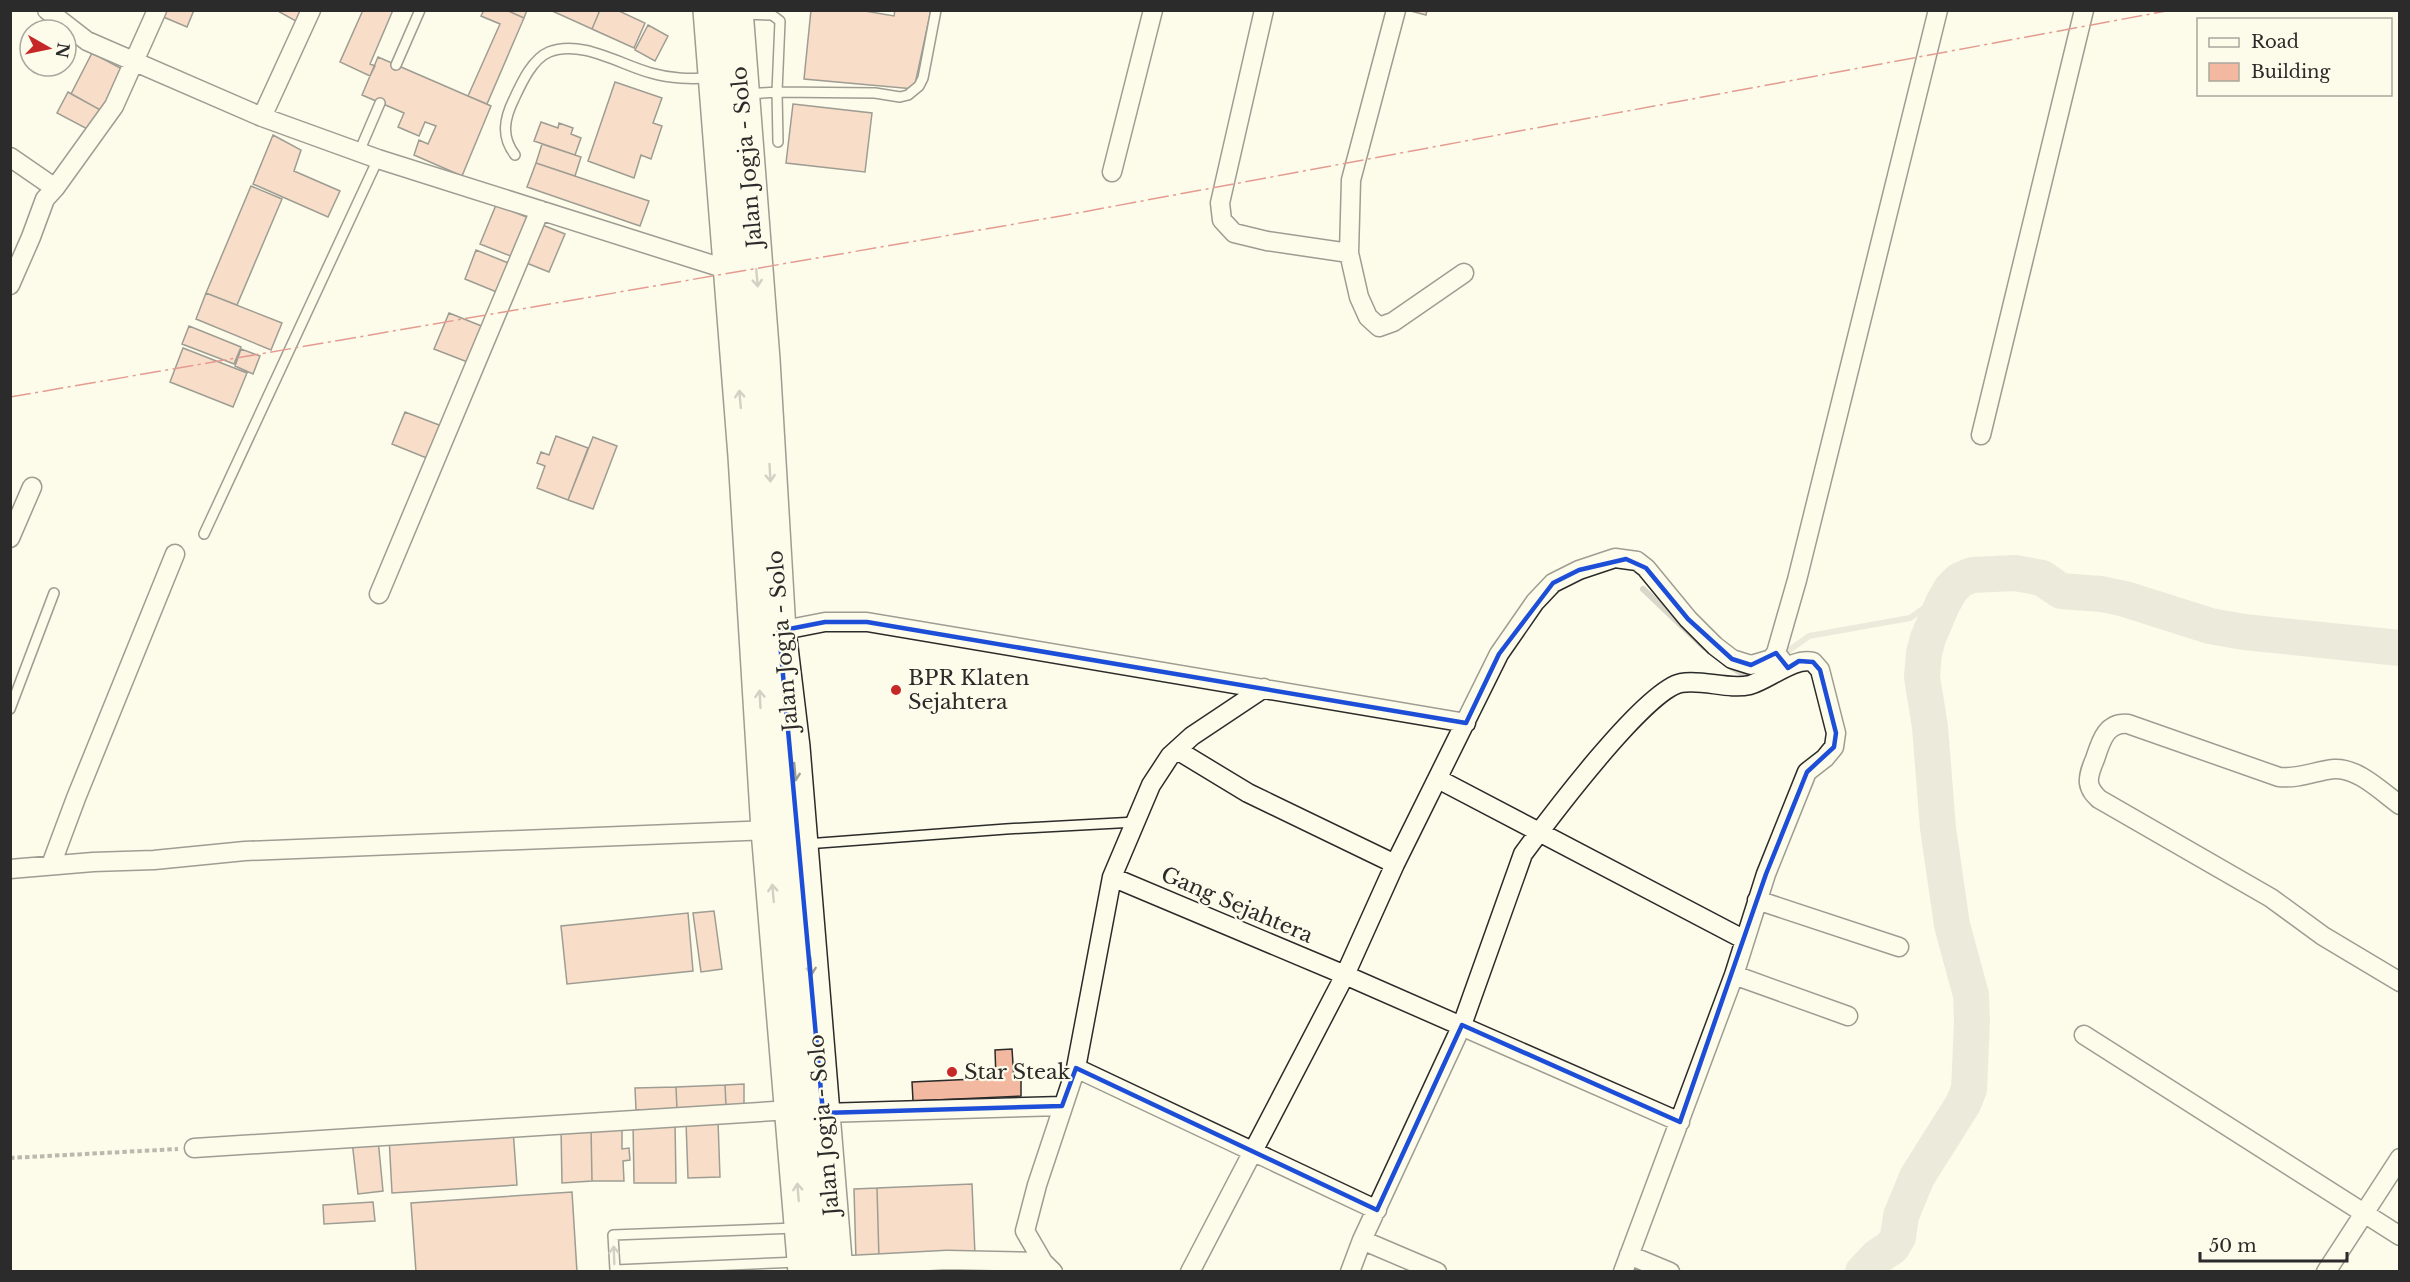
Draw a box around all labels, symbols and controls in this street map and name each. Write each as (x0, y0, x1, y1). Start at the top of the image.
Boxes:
north arrow (18, 18, 78, 78)
legend (2197, 18, 2392, 96)
text: Road (2251, 31, 2299, 53)
text: N (52, 41, 74, 59)
text: Building (2251, 61, 2330, 83)
street label: Jalan Jogja - Solo (726, 65, 768, 252)
one-way arrow (752, 268, 763, 288)
one-way arrow (735, 390, 746, 410)
one-way arrow (765, 462, 776, 482)
street label: Jalan Jogja - Solo (762, 549, 804, 736)
place label: BPR Klaten Sejahtera (908, 665, 1030, 715)
marker: BPR Klaten Sejahtera (889, 683, 903, 697)
one-way arrow (754, 689, 765, 709)
one-way arrow (790, 761, 801, 781)
street label: Gang Sejahtera (1157, 861, 1317, 949)
one-way arrow (767, 884, 778, 904)
one-way arrow (806, 955, 817, 975)
street label: Jalan Jogja - Solo (803, 1033, 845, 1220)
place label: Star Steak (964, 1059, 1071, 1085)
marker: Star Steak (945, 1065, 959, 1079)
one-way arrow (792, 1183, 803, 1203)
scale bar (2200, 1225, 2347, 1263)
text: 50 m (2209, 1235, 2257, 1257)
one-way arrow (609, 1245, 620, 1265)

